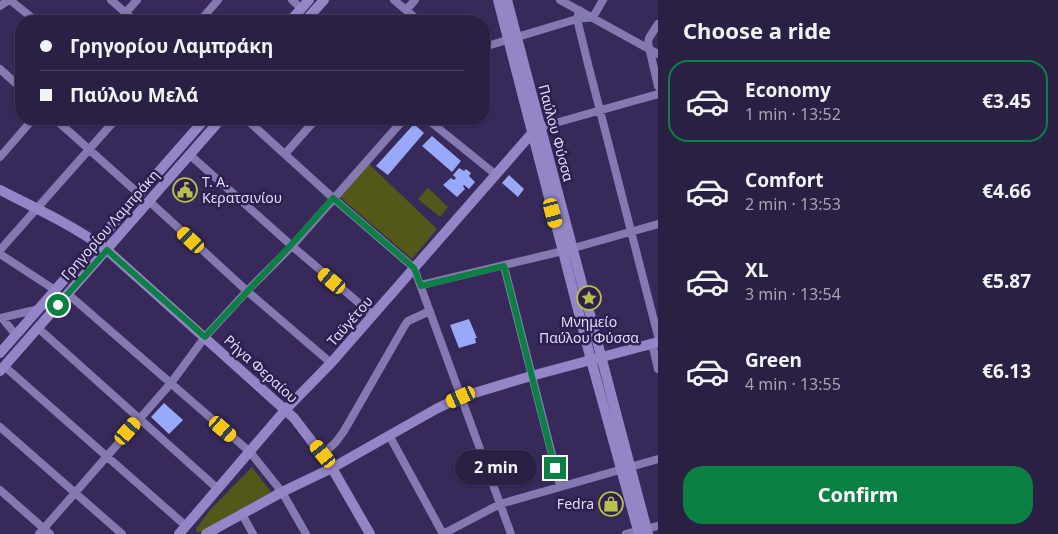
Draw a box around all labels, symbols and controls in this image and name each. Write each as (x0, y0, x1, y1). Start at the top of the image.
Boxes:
text: Choose a ride (683, 15, 831, 45)
text: Γρηγορίου Λαμπράκη (70, 33, 273, 59)
text: Economy (745, 77, 831, 103)
icon: car (685, 79, 730, 124)
text: Παύλου Μελά (70, 82, 198, 108)
street label: Παύλου Φύσσα (534, 82, 579, 184)
text: €3.45 (982, 88, 1031, 114)
text: 1 min · 13:52 (745, 103, 841, 125)
street label: Γρηγορίου Λαμπράκη (57, 166, 163, 284)
text: Comfort (745, 167, 824, 193)
icon: car (685, 169, 730, 214)
place label: Τ. Α. Κερατσινίου (202, 172, 282, 207)
public building icon: Τ. Α. Κερατσινίου (172, 177, 198, 203)
text: €4.66 (982, 178, 1031, 204)
text: 2 min · 13:53 (745, 193, 841, 215)
car (541, 197, 564, 229)
car (174, 224, 207, 256)
text: XL (745, 257, 768, 283)
icon: car (685, 259, 730, 304)
car (315, 266, 348, 296)
text: €5.87 (982, 268, 1031, 294)
text: 3 min · 13:54 (745, 283, 841, 305)
place icon: Μνημείο Παύλου Φύσσα (576, 285, 602, 311)
street label: Ταϋγέτου (323, 292, 377, 350)
route start (47, 294, 69, 316)
place label: Μνημείο Παύλου Φύσσα (539, 312, 639, 347)
street label: Ρήγα Φεραίου (220, 330, 302, 407)
text: Green (745, 347, 802, 373)
icon: car (685, 349, 730, 394)
text: €6.13 (982, 358, 1031, 384)
text: 4 min · 13:55 (745, 373, 841, 395)
car (444, 384, 477, 410)
car (206, 413, 239, 445)
car (112, 415, 143, 447)
car (307, 438, 338, 470)
callout: 2 min (455, 450, 538, 486)
text: 2 min (474, 456, 518, 478)
route end (544, 457, 566, 479)
button: Confirm (683, 466, 1033, 524)
shop icon: Fedra (598, 491, 624, 517)
place label: Fedra (557, 494, 594, 513)

